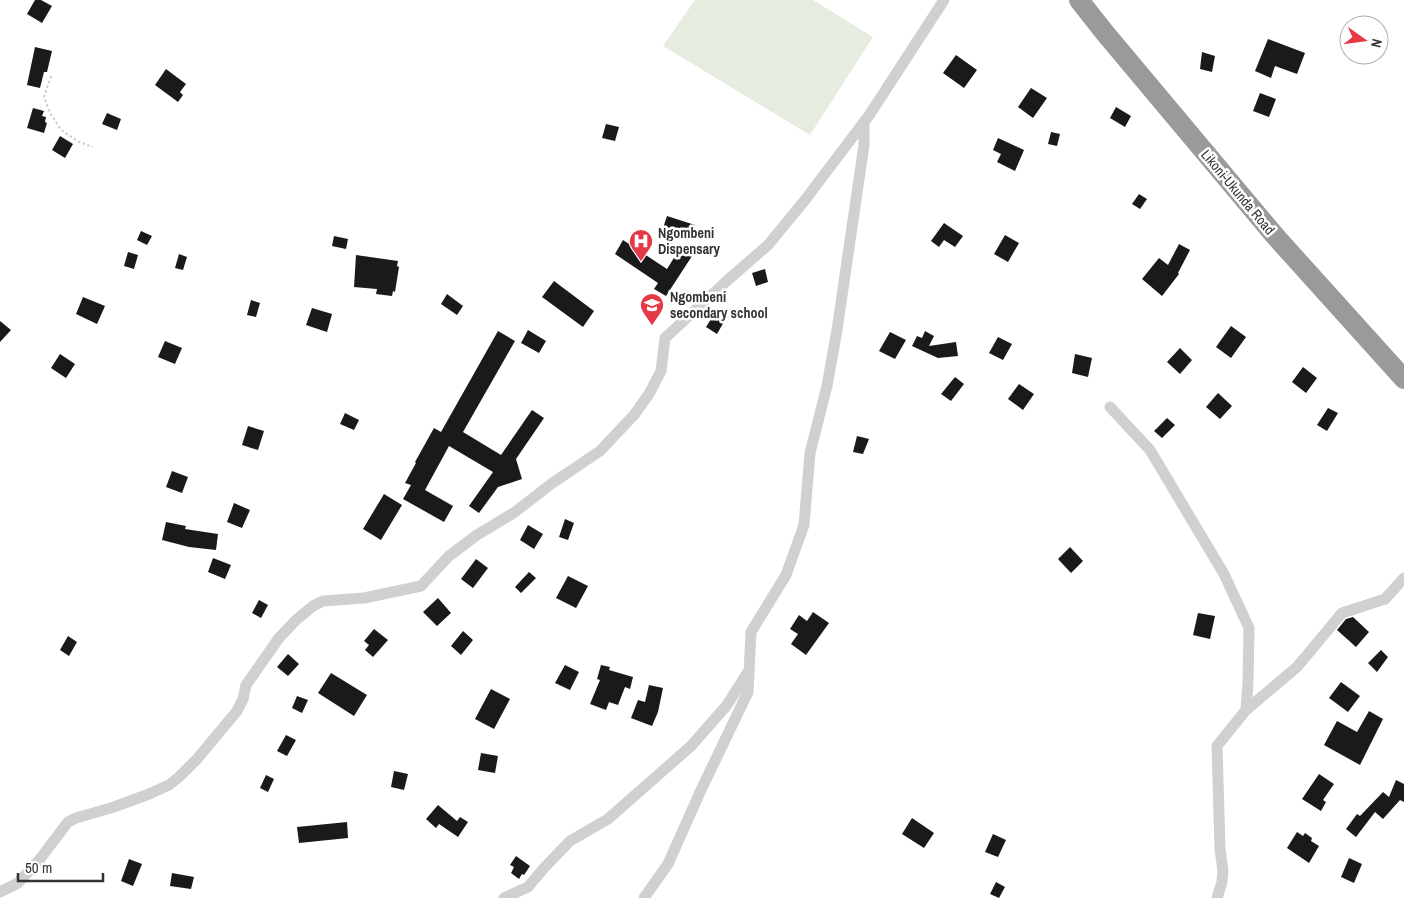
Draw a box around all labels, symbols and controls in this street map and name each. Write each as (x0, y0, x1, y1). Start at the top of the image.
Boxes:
north arrow (1339, 15, 1389, 65)
text: N (1367, 37, 1386, 49)
street label: Likoni-Ukunda Road (1197, 146, 1279, 238)
place label: Ngombeni Dispensary (658, 224, 721, 258)
hospital icon: Ngombeni Dispensary (628, 228, 654, 262)
place label: Ngombeni secondary school (670, 288, 768, 322)
school or university icon: Ngombeni secondary school (639, 292, 665, 326)
scale bar (18, 850, 102, 882)
text: 50 m (25, 857, 52, 878)

